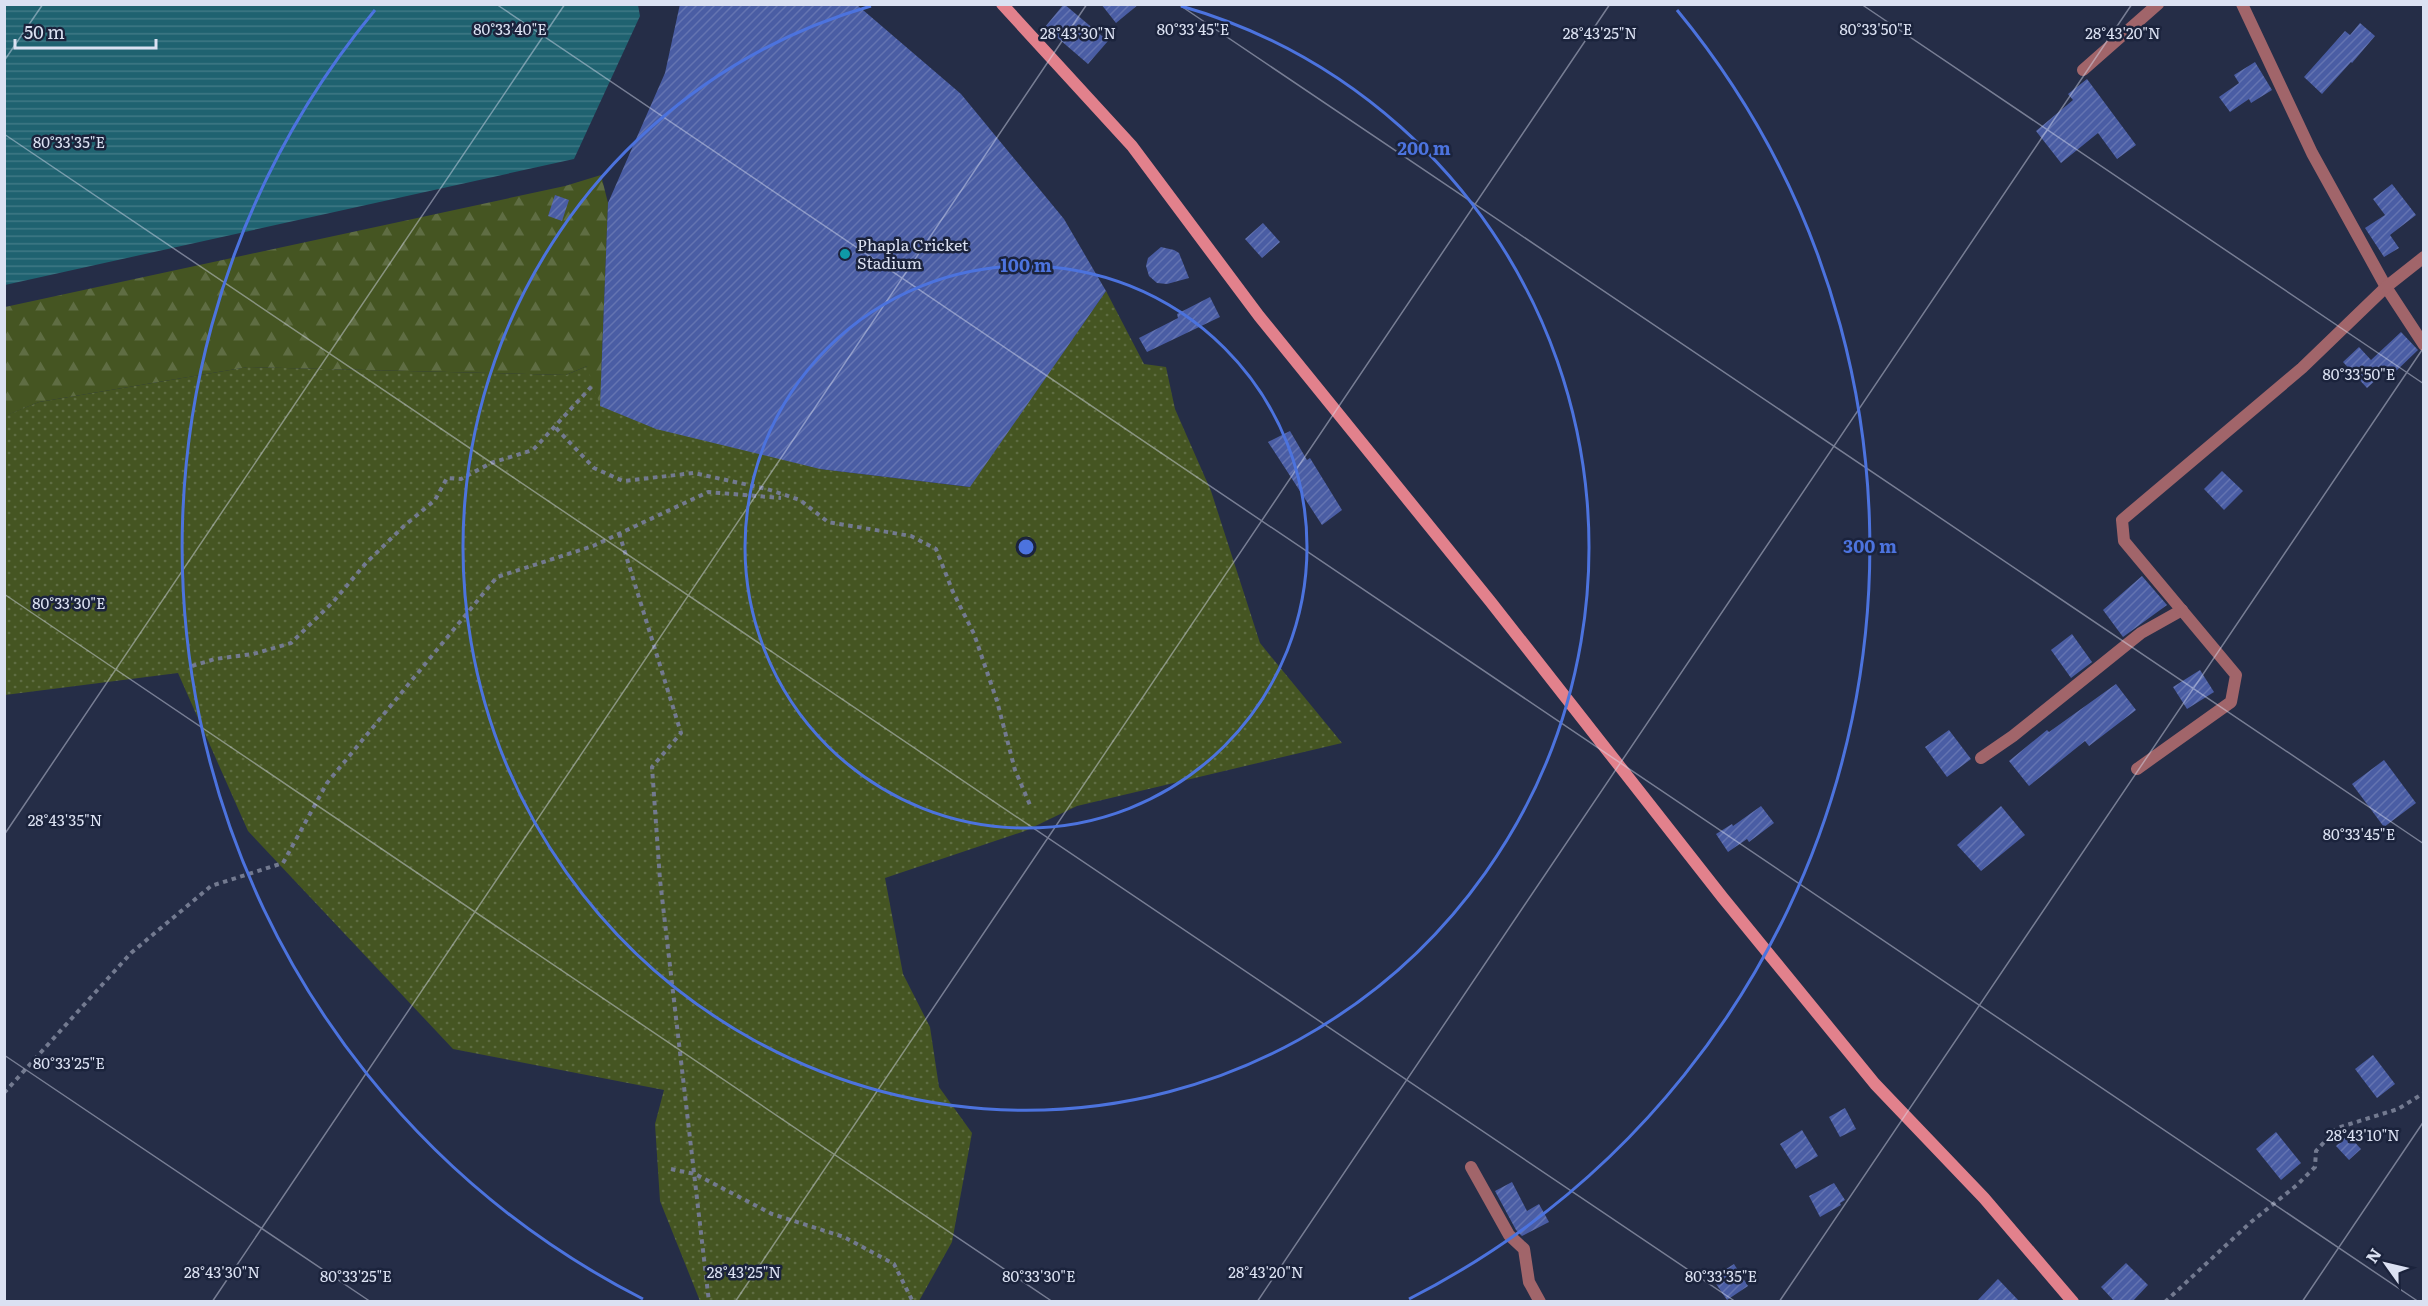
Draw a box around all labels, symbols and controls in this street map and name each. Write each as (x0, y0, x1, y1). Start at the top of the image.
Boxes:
scale bar (15, 12, 156, 50)
text: 80°33'40"E (473, 17, 547, 40)
text: 80°33'45"E (1157, 17, 1229, 40)
text: 80°33'50"E (1840, 17, 1912, 40)
text: 50 m (24, 18, 65, 45)
text: 28°43'30"N (1040, 21, 1116, 44)
text: 28°43'25"N (1563, 21, 1637, 44)
text: 28°43'20"N (2085, 21, 2161, 44)
text: 80°33'35"E (33, 130, 105, 153)
text: 200 m (1397, 134, 1451, 161)
place label: Phapla Cricket Stadium (857, 232, 969, 274)
marker: Phapla Cricket Stadium (838, 247, 852, 261)
text: 100 m (1000, 251, 1052, 278)
text: 80°33'50"E (2323, 362, 2395, 385)
text: 300 m (1843, 532, 1897, 559)
centre of rings (1016, 537, 1036, 557)
text: 80°33'30"E (32, 591, 106, 614)
text: 28°43'35"N (28, 808, 102, 831)
text: 80°33'45"E (2323, 822, 2395, 845)
text: 80°33'25"E (33, 1051, 105, 1074)
text: 28°43'10"N (2326, 1123, 2400, 1146)
north arrow (2356, 1234, 2416, 1294)
text: N (2359, 1243, 2386, 1267)
text: 28°43'30"N (184, 1260, 260, 1283)
text: 28°43'25"N (707, 1260, 781, 1283)
text: 28°43'20"N (1228, 1260, 1304, 1283)
text: 80°33'25"E (320, 1264, 392, 1287)
text: 80°33'30"E (1002, 1264, 1076, 1287)
text: 80°33'35"E (1685, 1264, 1757, 1287)

